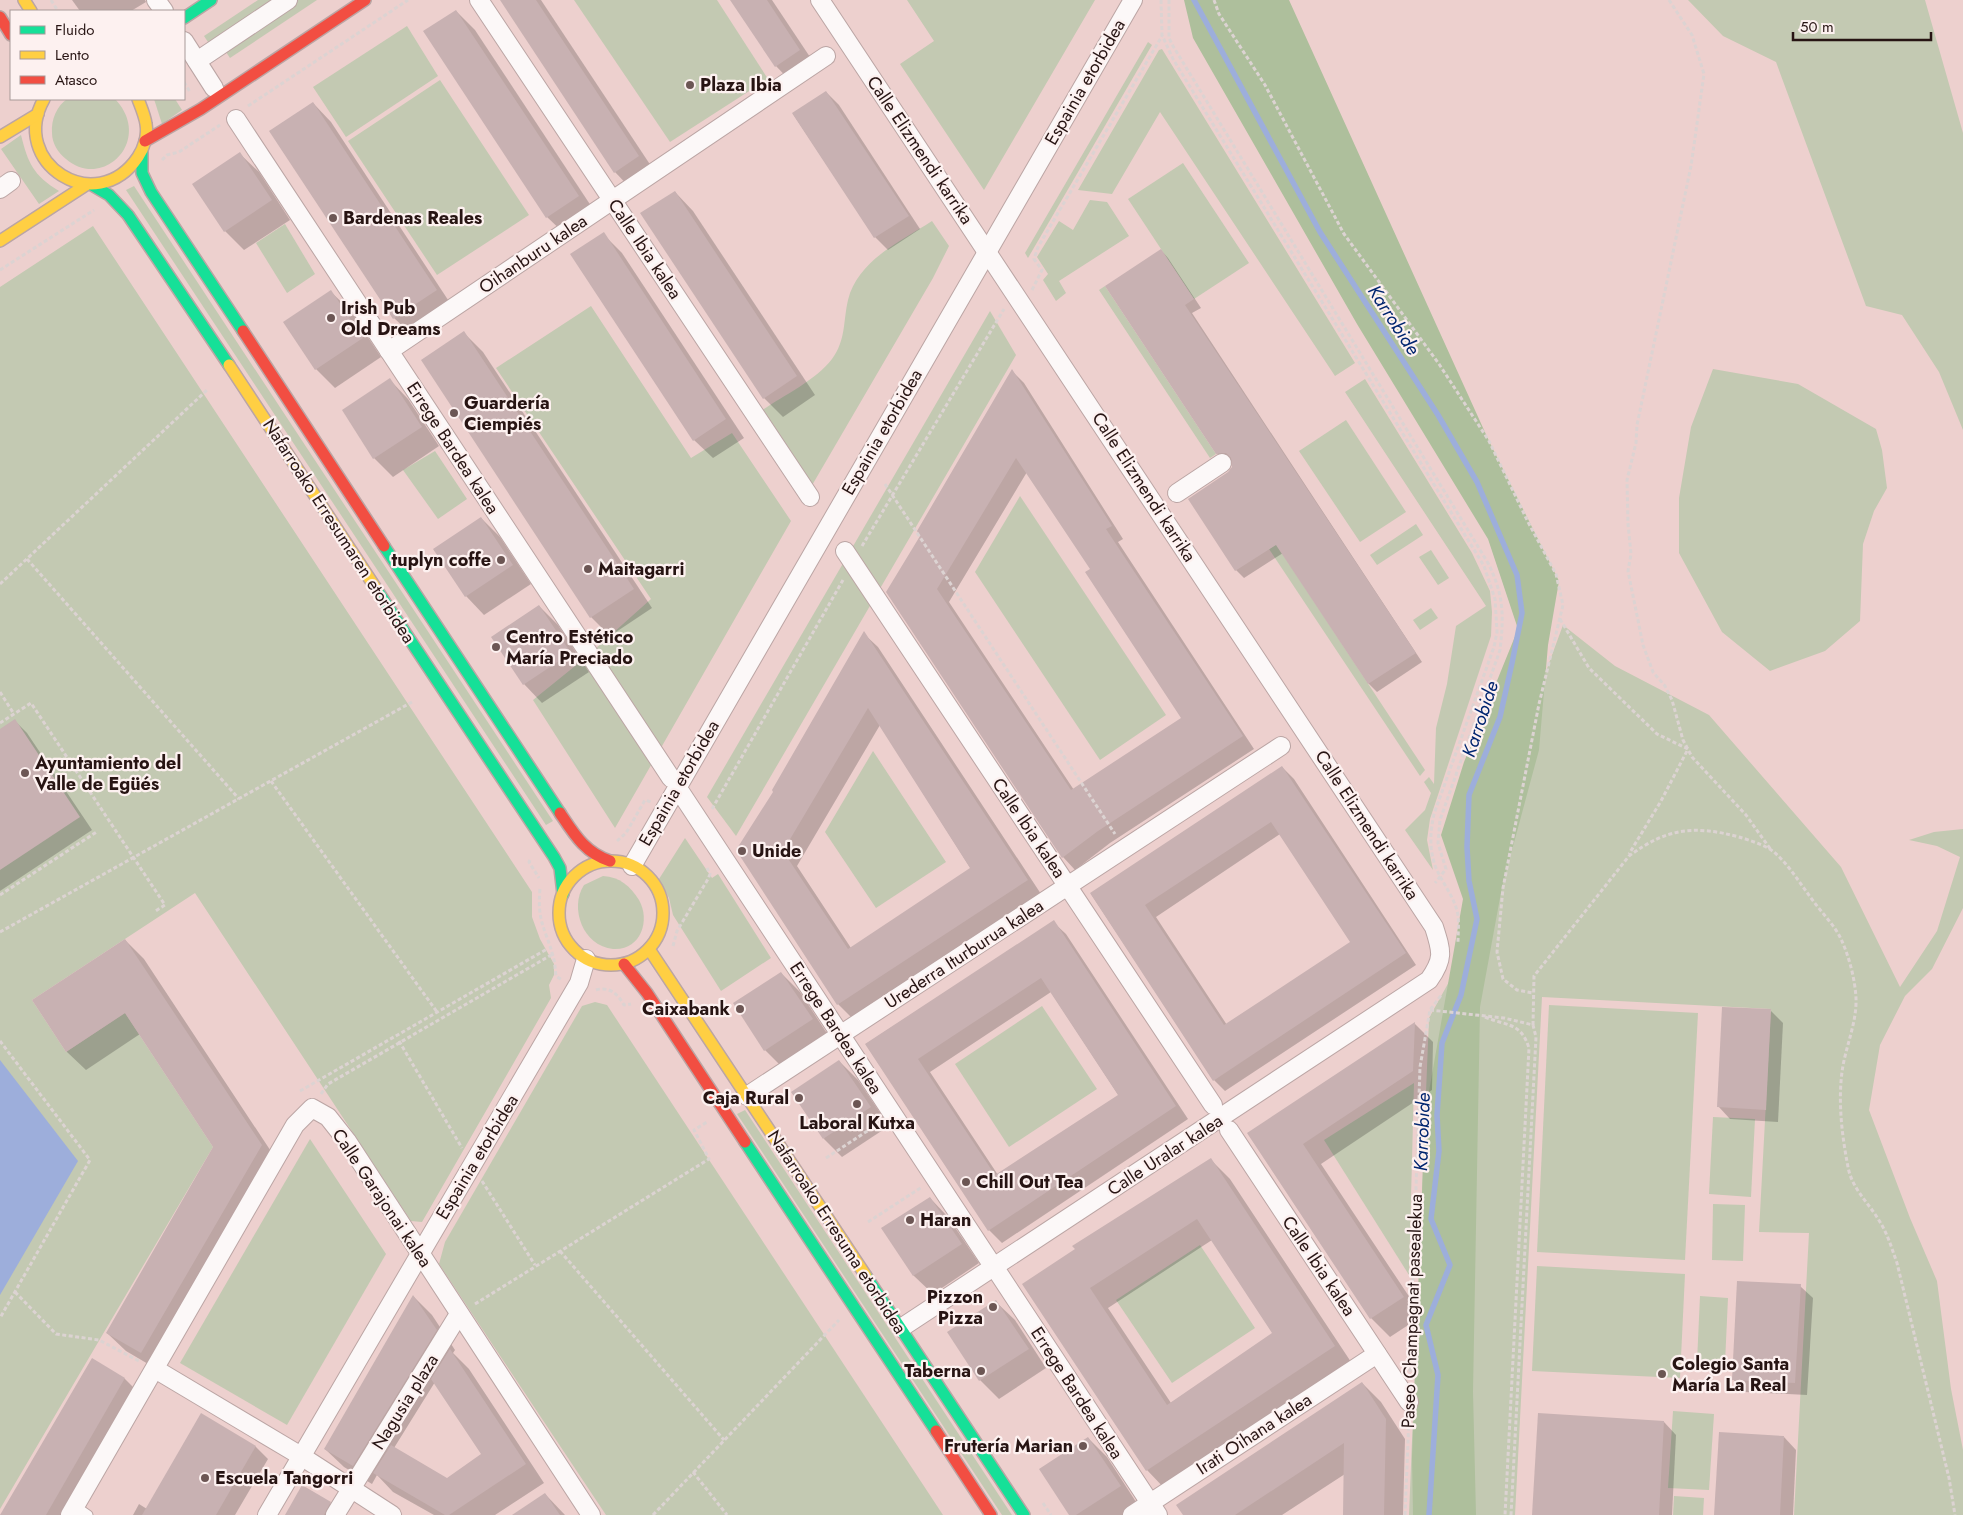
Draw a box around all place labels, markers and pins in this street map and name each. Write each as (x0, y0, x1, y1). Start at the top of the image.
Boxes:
place label: Plaza Ibia (700, 72, 782, 98)
marker: Plaza Ibia (684, 79, 696, 91)
place label: Bardenas Reales (343, 205, 482, 231)
marker: Bardenas Reales (327, 212, 339, 224)
place label: Irish Pub Old Dreams (341, 295, 440, 342)
marker: Irish Pub Old Dreams (325, 312, 337, 324)
place label: Guardería Ciempiés (464, 390, 550, 437)
marker: Guardería Ciempiés (448, 407, 460, 419)
place label: tuplyn coffe (392, 547, 491, 573)
marker: tuplyn coffe (495, 554, 507, 566)
place label: Maitagarri (598, 556, 685, 582)
marker: Maitagarri (582, 563, 594, 575)
place label: Centro Estético María Preciado (506, 624, 634, 671)
marker: Centro Estético María Preciado (490, 641, 502, 653)
place label: Ayuntamiento del Valle de Egüés (34, 750, 181, 797)
marker: Ayuntamiento del Valle de Egüés (19, 767, 31, 779)
place label: Unide (752, 838, 801, 864)
marker: Unide (736, 845, 748, 857)
place label: Caixabank (642, 996, 731, 1022)
marker: Caixabank (734, 1003, 746, 1015)
place label: Caja Rural (703, 1085, 789, 1111)
marker: Caja Rural (793, 1092, 805, 1104)
marker: Laboral Kutxa (851, 1098, 863, 1110)
place label: Laboral Kutxa (799, 1110, 915, 1136)
place label: Chill Out Tea (976, 1169, 1084, 1195)
marker: Chill Out Tea (960, 1176, 972, 1188)
place label: Haran (920, 1207, 971, 1233)
marker: Haran (904, 1214, 916, 1226)
place label: Pizzon Pizza (927, 1284, 983, 1331)
marker: Pizzon Pizza (987, 1301, 999, 1313)
place label: Colegio Santa María La Real (1672, 1351, 1789, 1398)
place label: Taberna (904, 1358, 971, 1384)
marker: Taberna (975, 1365, 987, 1377)
marker: Colegio Santa María La Real (1656, 1368, 1668, 1380)
place label: Frutería Marian (944, 1433, 1073, 1459)
marker: Frutería Marian (1077, 1440, 1089, 1452)
place label: Escuela Tangorri (215, 1465, 353, 1491)
marker: Escuela Tangorri (199, 1472, 211, 1484)

